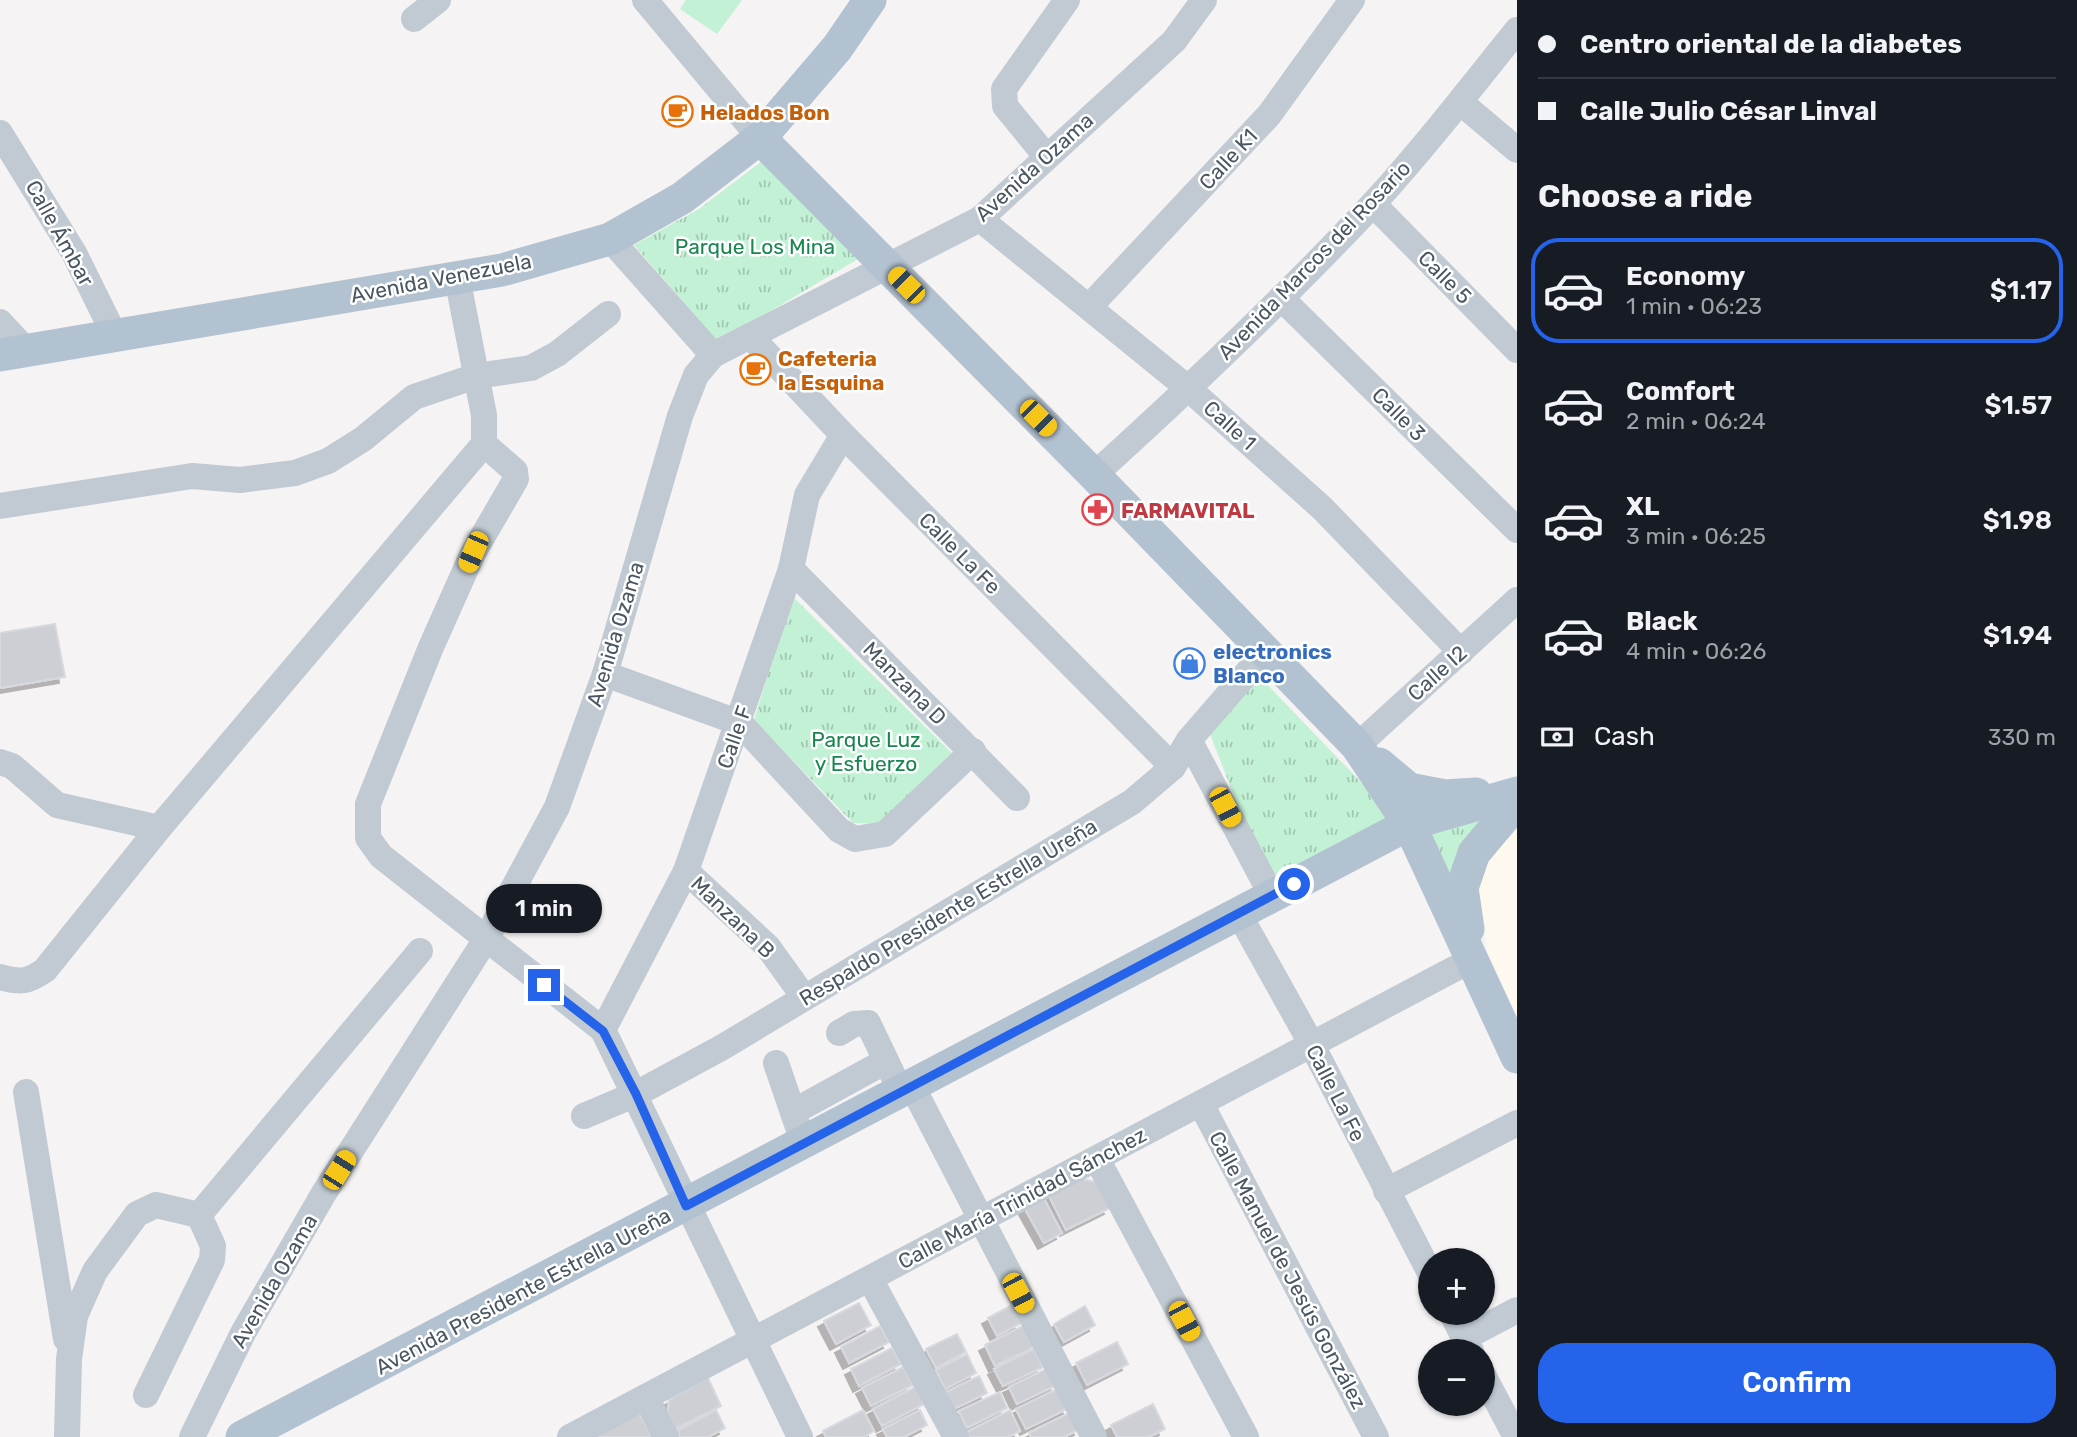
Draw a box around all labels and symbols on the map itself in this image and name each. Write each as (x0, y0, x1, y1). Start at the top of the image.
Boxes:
cafe icon: Helados Bon (660, 95, 694, 129)
place label: Helados Bon (700, 100, 830, 125)
street label: Avenida Ozama (970, 107, 1098, 227)
street label: Calle K1 (1194, 123, 1262, 195)
street label: Avenida Marcos del Rosario (1212, 155, 1416, 365)
street label: Calle Ámbar (21, 176, 99, 290)
park label: Parque Los Mina (675, 234, 835, 259)
street label: Calle 5 (1413, 245, 1477, 309)
street label: Avenida Venezuela (349, 248, 533, 308)
car (884, 263, 929, 307)
place label: Cafeteria la Esquina (778, 346, 885, 395)
cafe icon: Cafeteria la Esquina (738, 353, 772, 387)
street label: Calle 3 (1367, 382, 1431, 446)
street label: Calle 1 (1199, 395, 1261, 455)
car (1016, 396, 1061, 440)
pharmacy icon: FARMAVITAL (1081, 493, 1115, 527)
place label: FARMAVITAL (1121, 498, 1255, 523)
street label: Calle La Fe (914, 507, 1006, 599)
car (456, 529, 491, 575)
street label: Avenida Ozama (581, 559, 649, 709)
street label: Manzana D (858, 636, 952, 730)
place label: electronics Blanco (1213, 639, 1332, 688)
street label: Calle I2 (1402, 640, 1472, 706)
shop icon: electronics Blanco (1173, 646, 1207, 680)
street label: Calle F (712, 702, 756, 772)
park label: Parque Luz y Esfuerzo (811, 727, 921, 776)
car (1206, 784, 1245, 830)
street label: Respaldo Presidente Estrella Ureña (795, 813, 1101, 1011)
route start (1278, 868, 1310, 900)
street label: Manzana B (686, 871, 780, 963)
callout: 1 min (486, 884, 602, 932)
route end (528, 969, 560, 1001)
street label: Calle La Fe (1301, 1041, 1371, 1145)
street label: Calle María Trinidad Sánchez (894, 1122, 1150, 1274)
street label: Calle Manuel de Jesús González (1204, 1127, 1372, 1413)
car (319, 1147, 360, 1193)
street label: Avenida Presidente Estrella Ureña (371, 1202, 675, 1380)
street label: Avenida Ozama (226, 1210, 322, 1352)
car (999, 1270, 1038, 1316)
car (1165, 1298, 1204, 1344)

